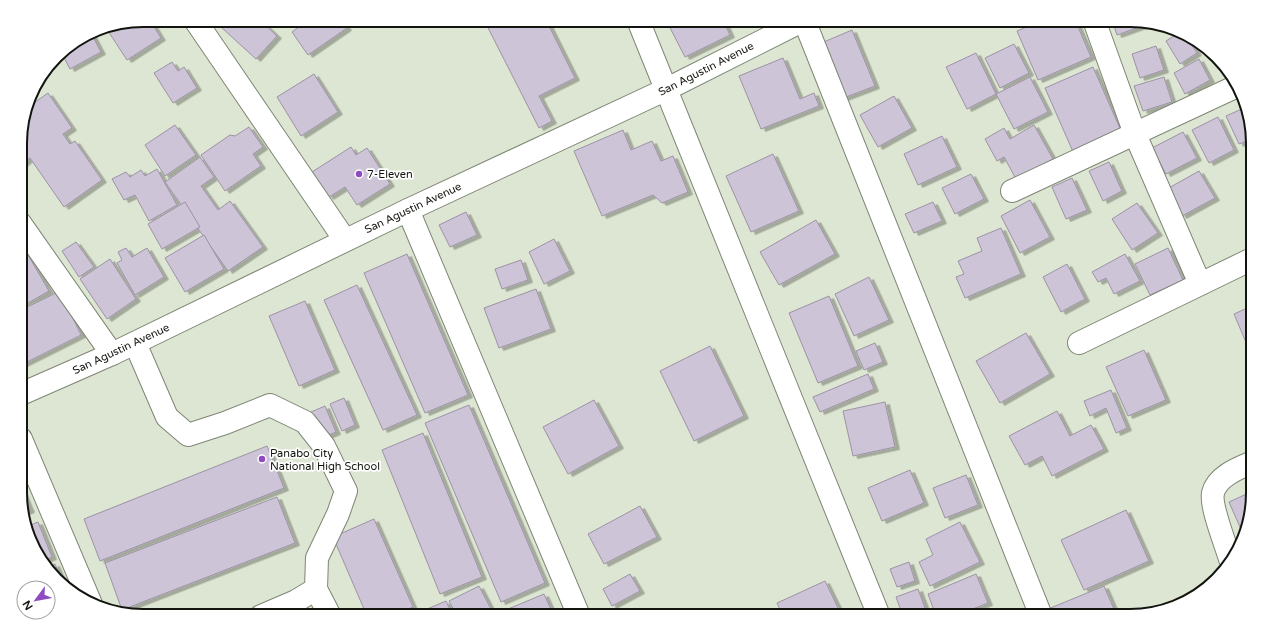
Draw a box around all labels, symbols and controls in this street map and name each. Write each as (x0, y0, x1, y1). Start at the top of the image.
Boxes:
street label: San Agustin Avenue (656, 39, 756, 99)
place label: 7-Eleven (367, 168, 413, 181)
marker: 7-Eleven (354, 169, 364, 179)
street label: San Agustin Avenue (363, 180, 463, 236)
street label: San Agustin Avenue (71, 321, 171, 377)
place label: Panabo City National High School (270, 447, 380, 473)
marker: Panabo City National High School (257, 454, 267, 464)
north arrow (16, 580, 56, 620)
text: N (20, 598, 36, 612)

